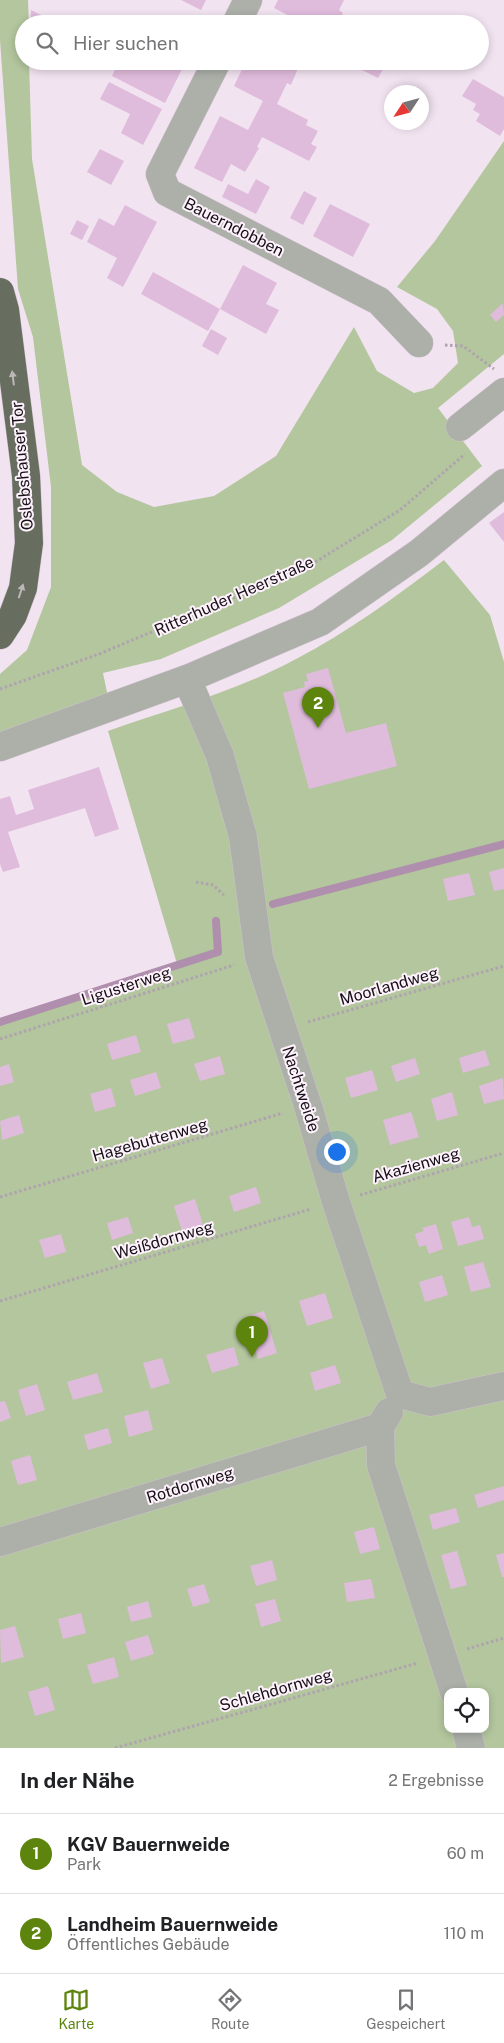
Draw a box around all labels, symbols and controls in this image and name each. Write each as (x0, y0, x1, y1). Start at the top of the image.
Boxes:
search box (15, 15, 489, 70)
icon: search (33, 29, 61, 57)
text: Hier suchen (73, 32, 179, 54)
north arrow (384, 85, 429, 130)
street label: Bauerndobben (181, 194, 287, 260)
one-way arrow (9, 370, 17, 386)
street label: Oslebshauser Tor (7, 401, 37, 531)
street label: Ritterhuder Heerstraße (151, 552, 317, 640)
one-way arrow (18, 584, 26, 599)
pin: 2 (302, 687, 334, 728)
street label: Ligusterweg (79, 963, 173, 1009)
street label: Moorlandweg (337, 963, 441, 1009)
street label: Nachtweide (278, 1044, 324, 1134)
street label: Hagebuttenweg (90, 1114, 210, 1166)
your location (324, 1139, 350, 1165)
street label: Akazienweg (370, 1143, 462, 1187)
street label: Weißdornweg (112, 1217, 216, 1263)
pin: 1 (236, 1316, 268, 1357)
street label: Rotdornweg (144, 1463, 236, 1507)
street label: Schlehdornweg (217, 1665, 335, 1715)
map controls (444, 1688, 489, 1733)
button: locate (444, 1688, 489, 1733)
text: In der Nähe (20, 1768, 135, 1793)
text: 2 Ergebnisse (388, 1771, 484, 1790)
text: KGV Bauernweide (67, 1833, 230, 1855)
text: 1 (33, 1844, 39, 1863)
text: 60 m (447, 1844, 484, 1863)
text: Park (67, 1855, 101, 1874)
text: Landheim Bauernweide (67, 1913, 278, 1935)
text: 2 (31, 1924, 41, 1943)
text: 110 m (443, 1924, 484, 1943)
text: Öffentliches Gebäude (67, 1935, 230, 1954)
tab: Karte (58, 1986, 94, 2032)
tab: Route (211, 1986, 249, 2032)
tab: Gespeichert (366, 1986, 446, 2032)

